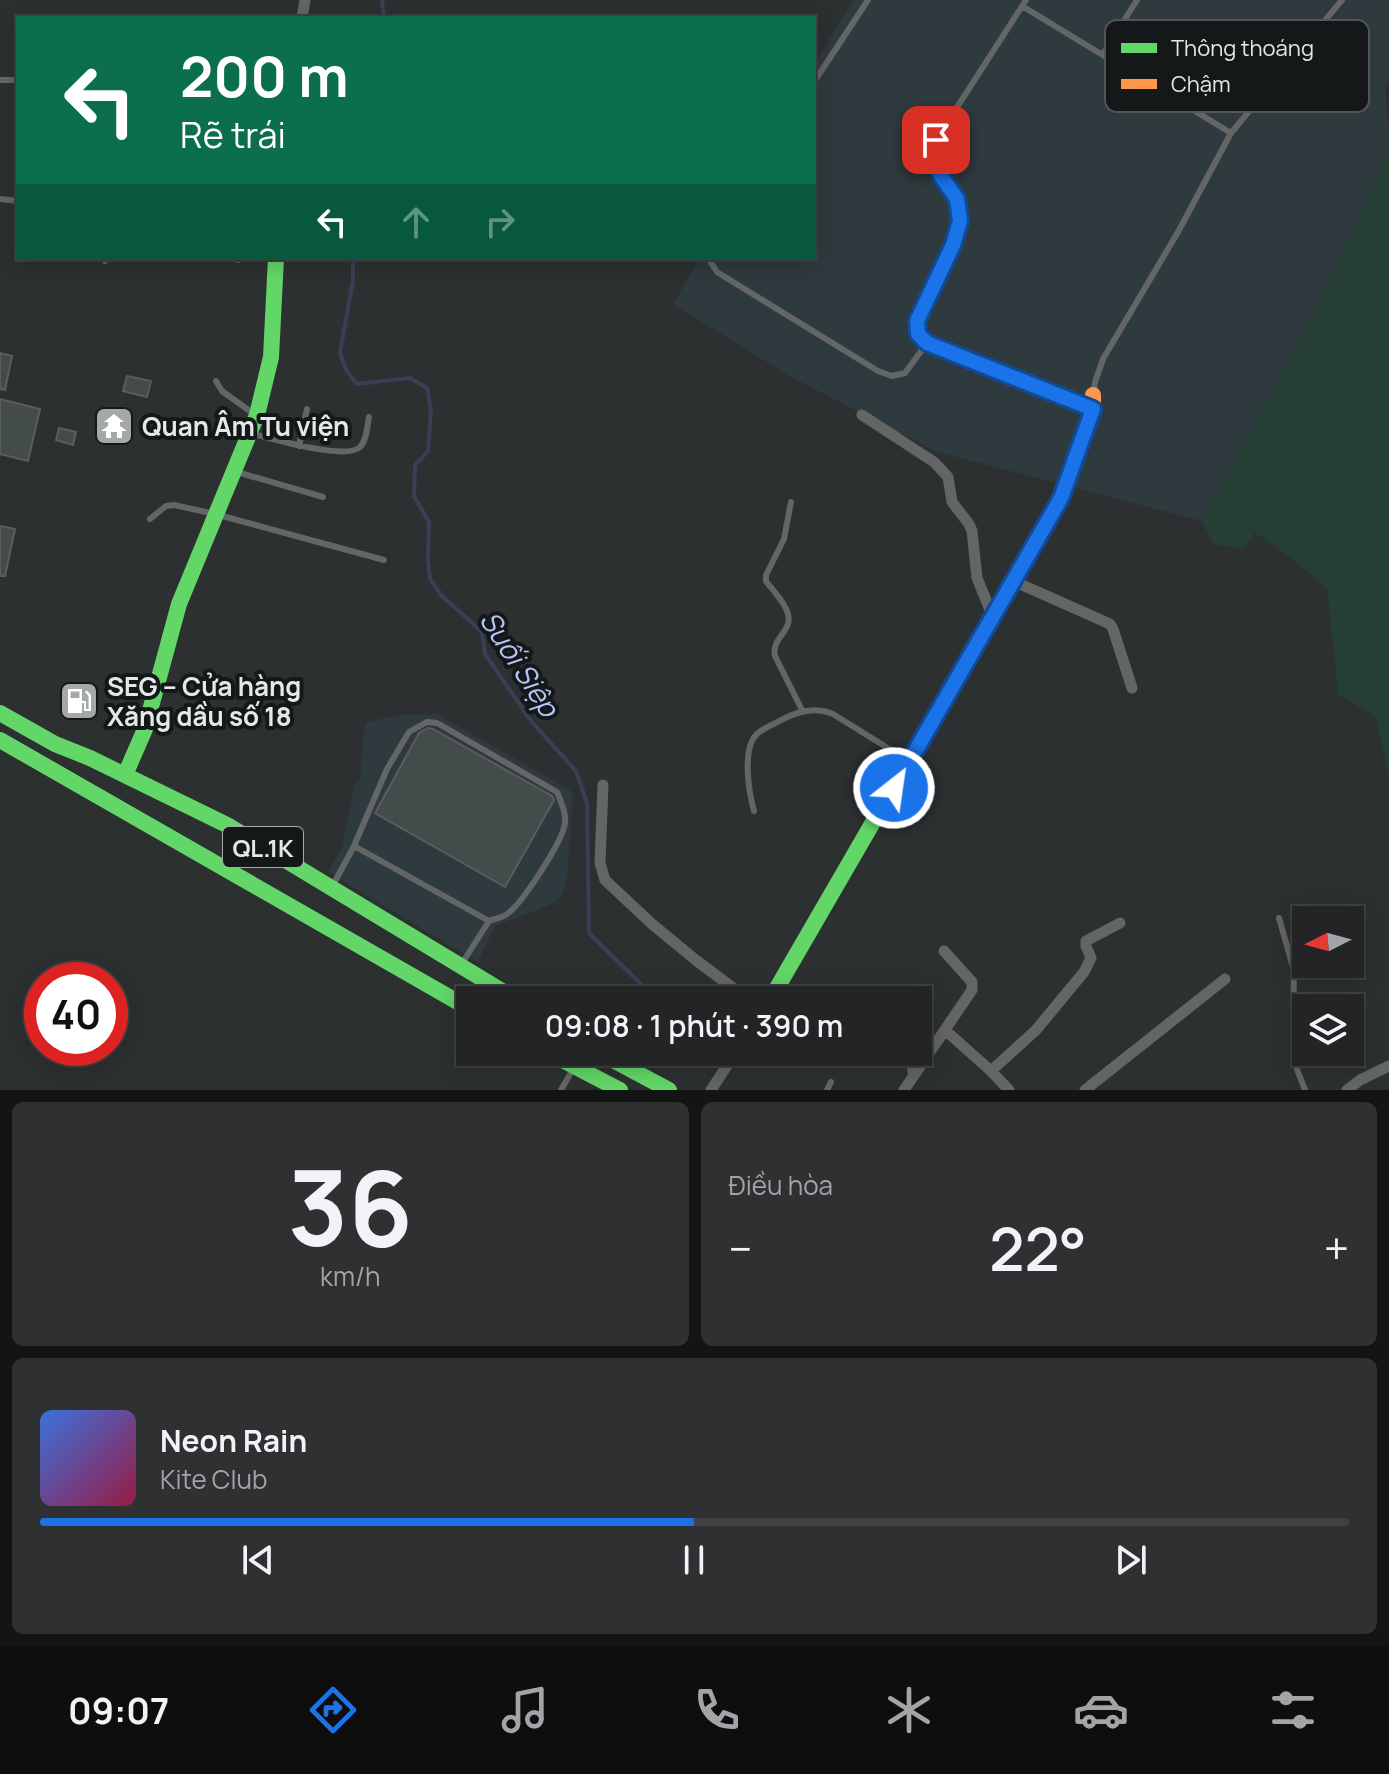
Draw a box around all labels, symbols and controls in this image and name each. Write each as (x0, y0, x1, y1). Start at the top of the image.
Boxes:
legend (1105, 20, 1369, 112)
text: Thông thoáng (1171, 33, 1314, 63)
text: 200 m (180, 37, 349, 114)
icon: left (48, 48, 152, 152)
text: Chậm (1171, 69, 1231, 99)
pin (902, 106, 970, 174)
text: Rẽ trái (180, 110, 286, 159)
icon: arrive (914, 118, 958, 162)
icon: left (310, 200, 354, 244)
icon: ahead (394, 200, 438, 244)
icon: right (478, 200, 522, 244)
temple icon: Quan Âm Tu viện (93, 405, 135, 447)
place label: Quan Âm Tu viện (142, 408, 349, 444)
water label: Suối Siệp (472, 603, 569, 724)
place label: SEG – Cửa hàng Xăng dầu số 18 (107, 668, 301, 734)
fuel station icon: SEG – Cửa hàng Xăng dầu số 18 (58, 680, 100, 722)
position arrow (852, 746, 936, 830)
road number: QL.1K (223, 827, 303, 867)
north arrow (1292, 906, 1364, 978)
map controls (1292, 906, 1364, 1066)
speed limit sign: 40 (24, 962, 128, 1066)
button: layers (1292, 994, 1364, 1066)
text: 09:08 · 1 phút · 390 m (545, 1005, 843, 1046)
text: 36 (288, 1135, 413, 1277)
text: Điều hòa (729, 1167, 833, 1203)
text: 22° (989, 1207, 1087, 1289)
text: − (729, 1218, 752, 1278)
text: + (1324, 1218, 1349, 1278)
text: km/h (320, 1258, 380, 1294)
text: Neon Rain (160, 1420, 307, 1461)
text: Kite Club (160, 1461, 267, 1497)
icon: previous (236, 1538, 280, 1582)
icon: pause (672, 1538, 716, 1582)
icon: next (1109, 1538, 1153, 1582)
icon: directions (305, 1682, 361, 1738)
icon: music (497, 1682, 553, 1738)
icon: phone (689, 1682, 745, 1738)
icon: climate (881, 1682, 937, 1738)
icon: car (1073, 1682, 1129, 1738)
icon: filters (1265, 1682, 1321, 1738)
text: 09:07 (68, 1686, 169, 1735)

